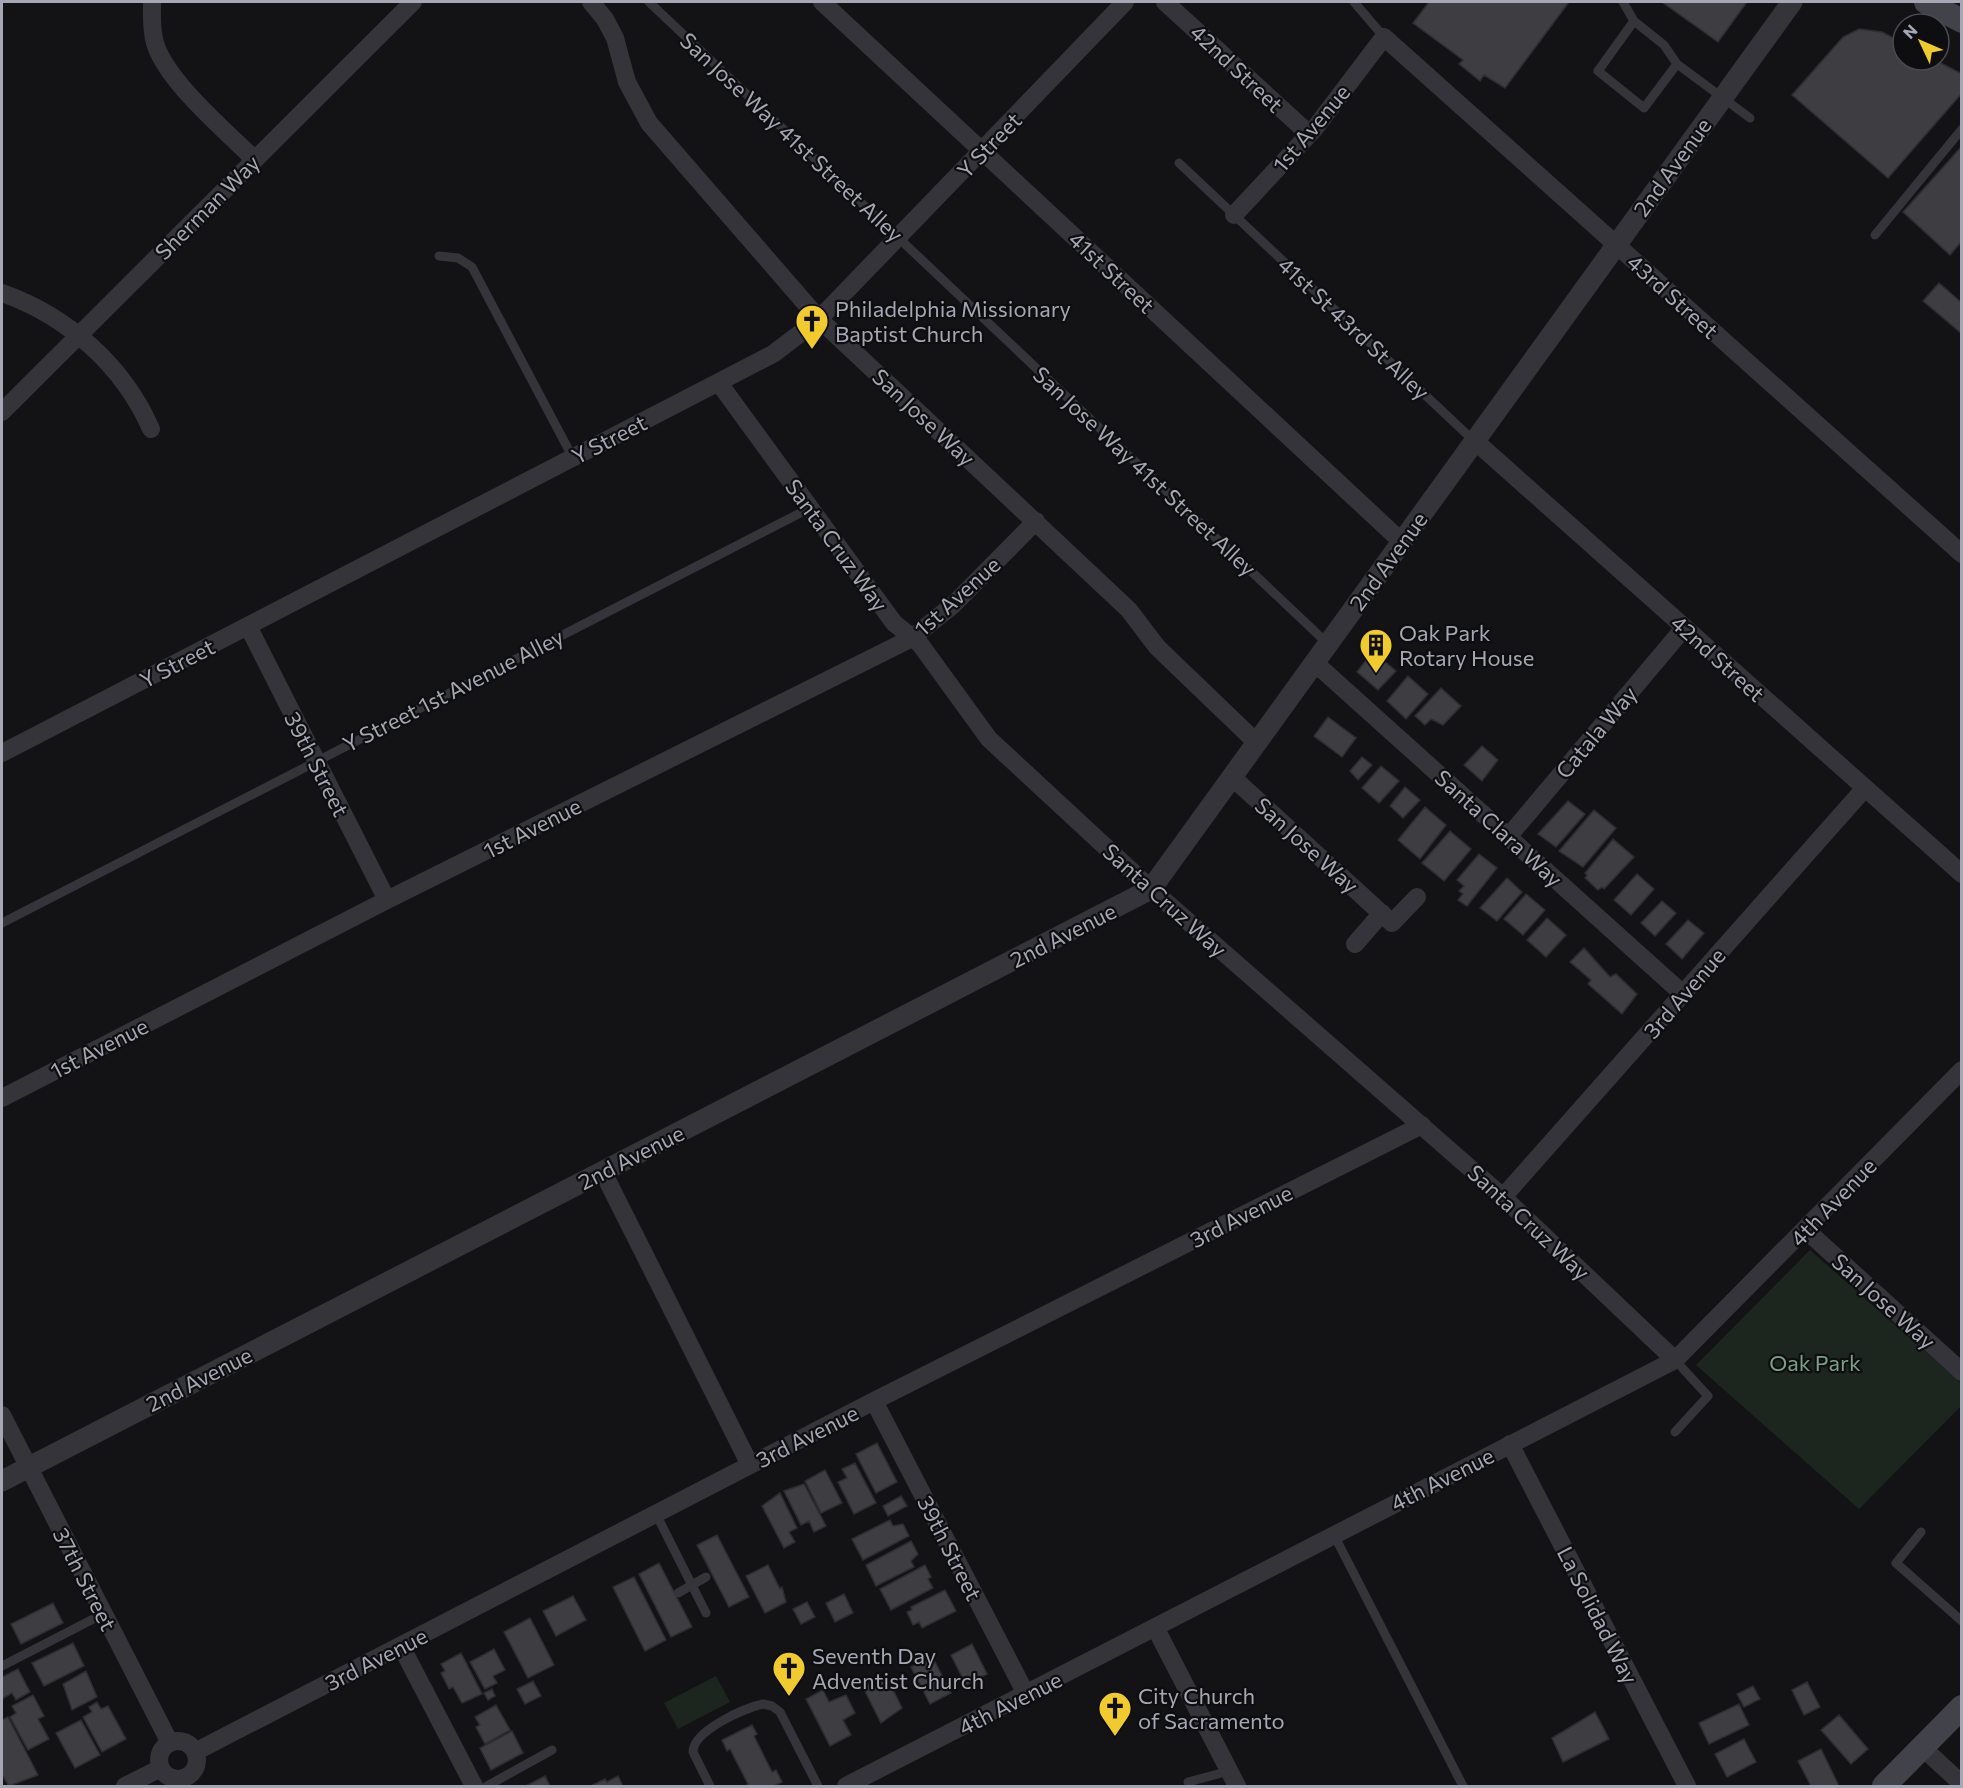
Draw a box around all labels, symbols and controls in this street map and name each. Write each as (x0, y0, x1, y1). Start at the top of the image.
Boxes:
north arrow (1891, 12, 1951, 72)
street label: 42nd Street (1185, 18, 1289, 118)
text: N (1899, 20, 1921, 42)
street label: San Jose Way 41st Street Alley (675, 26, 909, 248)
street label: 1st Avenue (1267, 79, 1355, 177)
street label: Y Street (951, 107, 1027, 183)
street label: 2nd Avenue (1627, 113, 1717, 221)
street label: Sherman Way (149, 149, 265, 265)
street label: 41st Street (1064, 226, 1160, 318)
street label: 43rd Street (1622, 248, 1724, 344)
street label: 41st St 43rd St Alley (1273, 251, 1435, 405)
place label: Philadelphia Missionary Baptist Church (835, 295, 1071, 347)
church icon: Philadelphia Missionary Baptist Church (794, 303, 830, 350)
street label: San Jose Way 41st Street Alley (1028, 360, 1262, 582)
street label: San Jose Way (867, 363, 981, 471)
street label: Y Street (567, 409, 651, 469)
street label: Santa Cruz Way (780, 474, 894, 616)
street label: 2nd Avenue (1343, 507, 1433, 615)
street label: 1st Avenue (909, 551, 1005, 641)
street label: 42nd Street (1666, 609, 1770, 707)
place label: Oak Park Rotary House (1399, 619, 1534, 671)
street label: Y Street 1st Avenue Alley (338, 623, 568, 757)
building icon: Oak Park Rotary House (1358, 627, 1394, 674)
street label: Y Street (135, 633, 219, 693)
street label: Catala Way (1550, 680, 1642, 784)
street label: 39th Street (279, 707, 355, 821)
street label: Santa Clara Way (1430, 764, 1568, 892)
street label: San Jose Way (1250, 791, 1364, 899)
street label: 1st Avenue (479, 792, 585, 864)
street label: Santa Cruz Way (1098, 837, 1232, 963)
street label: 2nd Avenue (1006, 897, 1120, 973)
street label: 3rd Avenue (1637, 942, 1731, 1044)
street label: 1st Avenue (46, 1012, 152, 1084)
street label: 2nd Avenue (574, 1119, 688, 1195)
street label: 4th Avenue (1784, 1152, 1882, 1252)
street label: Santa Cruz Way (1462, 1159, 1596, 1285)
street label: 3rd Avenue (1185, 1179, 1297, 1253)
street label: San Jose Way (1827, 1247, 1941, 1355)
street label: 2nd Avenue (142, 1341, 256, 1417)
park label: Oak Park (1769, 1349, 1861, 1376)
street label: 3rd Avenue (751, 1399, 863, 1473)
street label: 4th Avenue (1386, 1441, 1498, 1517)
street label: 39th Street (912, 1491, 988, 1605)
street label: 37th Street (48, 1523, 122, 1635)
street label: La Solidad Way (1552, 1542, 1644, 1688)
street label: 3rd Avenue (320, 1622, 432, 1696)
place label: Seventh Day Adventist Church (812, 1642, 984, 1694)
church icon: Seventh Day Adventist Church (771, 1650, 807, 1697)
street label: 4th Avenue (954, 1665, 1066, 1741)
place label: City Church of Sacramento (1138, 1682, 1285, 1734)
church icon: City Church of Sacramento (1097, 1690, 1133, 1737)

